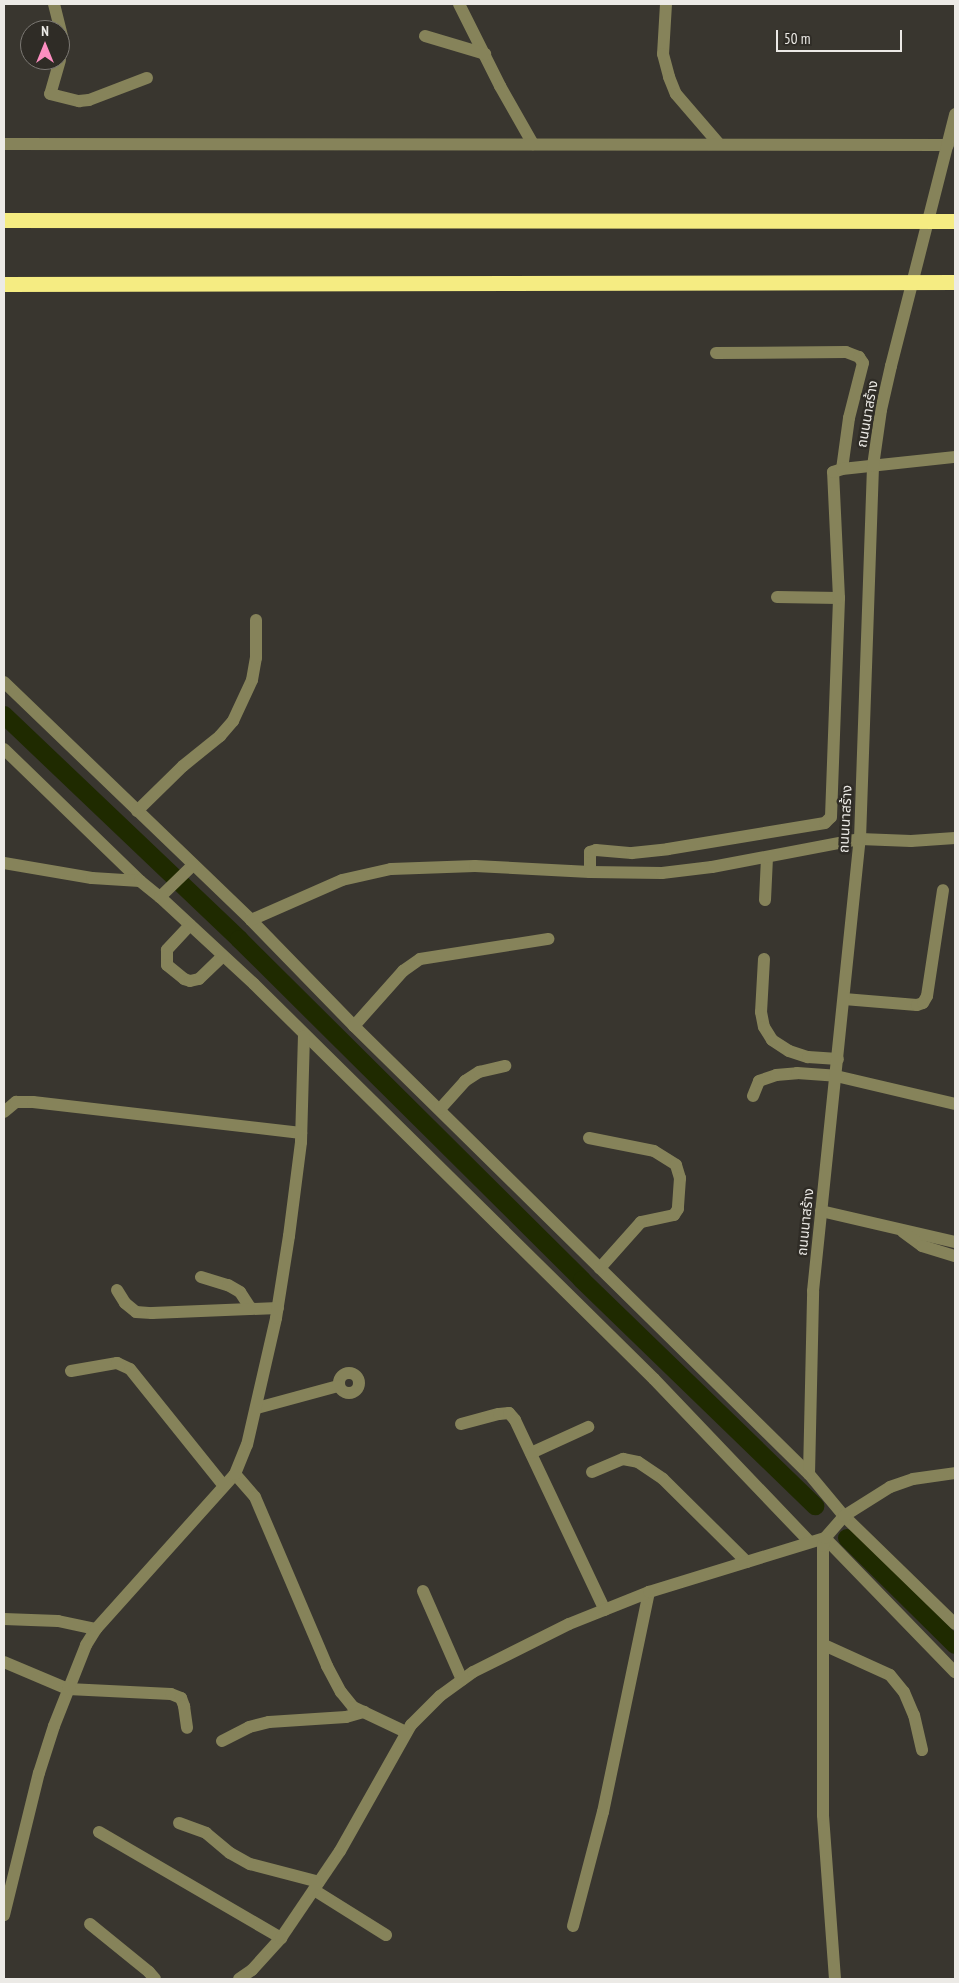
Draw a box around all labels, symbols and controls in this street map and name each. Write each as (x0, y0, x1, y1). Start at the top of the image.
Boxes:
north arrow (20, 20, 70, 70)
scale bar (779, 20, 905, 52)
text: N (41, 22, 49, 40)
text: 50 m (784, 29, 810, 48)
street label: ถนนนาสร้าง (853, 379, 881, 449)
street label: ถนนนาสร้าง (835, 785, 855, 853)
street label: ถนนนาสร้าง (793, 1187, 817, 1257)

